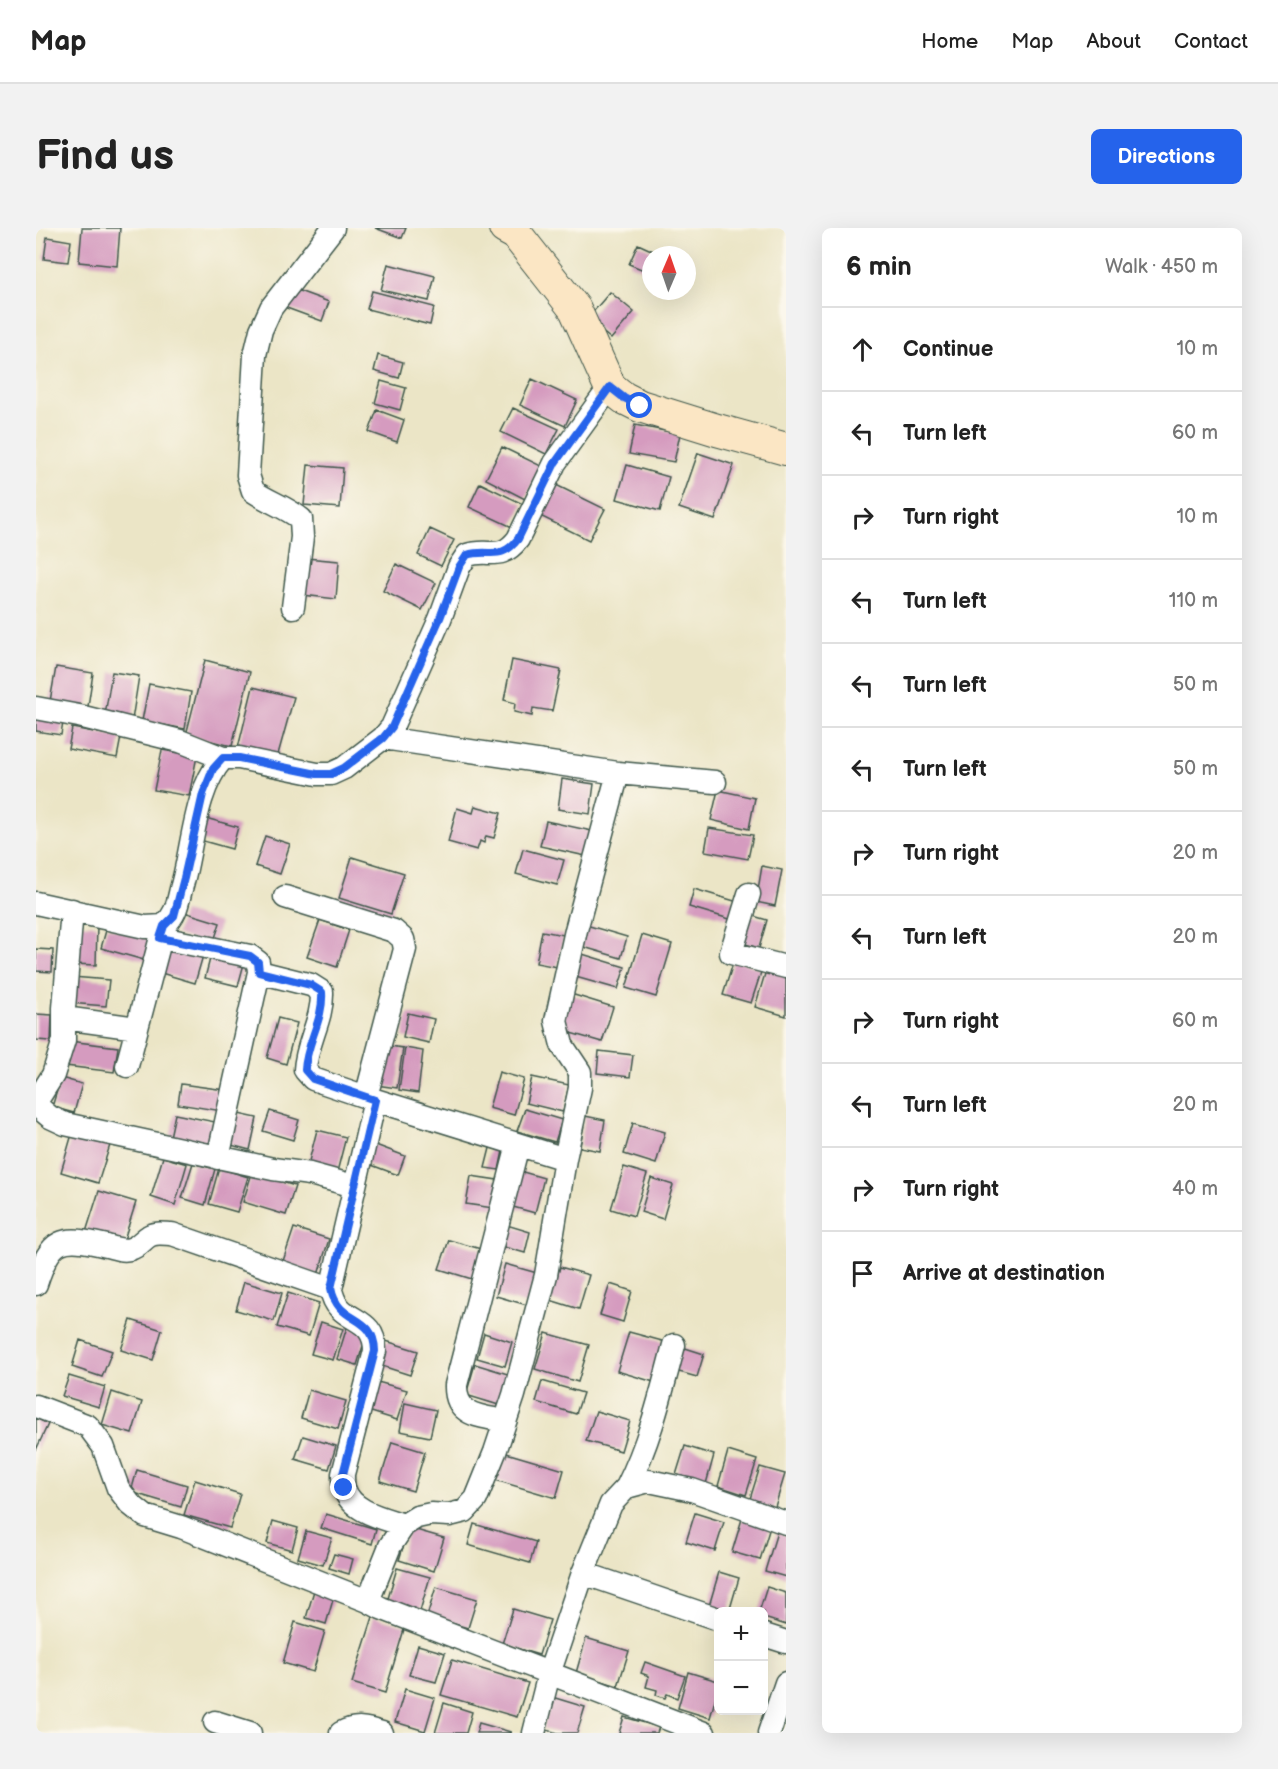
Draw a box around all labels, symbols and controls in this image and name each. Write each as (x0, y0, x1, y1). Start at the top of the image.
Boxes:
text: Map (30, 25, 86, 58)
text: Home (921, 29, 978, 54)
text: Map (1011, 29, 1053, 54)
text: About (1086, 29, 1141, 54)
text: Contact (1174, 29, 1248, 54)
button: Directions (1091, 129, 1242, 184)
text: Find us (36, 131, 174, 182)
north arrow (642, 246, 696, 300)
text: 6 min (846, 252, 912, 283)
text: Walk · 450 m (1105, 255, 1218, 279)
icon: ahead (846, 333, 879, 366)
text: Continue (903, 336, 993, 363)
text: 10 m (1177, 337, 1218, 361)
route start (626, 392, 652, 418)
icon: left (846, 417, 879, 450)
text: Turn left (903, 420, 987, 447)
text: 60 m (1172, 421, 1218, 445)
icon: right (846, 501, 879, 534)
text: Turn right (903, 504, 999, 531)
text: 10 m (1177, 505, 1218, 529)
icon: left (846, 585, 879, 618)
text: Turn left (903, 588, 987, 615)
text: 110 m (1169, 589, 1218, 613)
icon: left (846, 669, 879, 702)
text: Turn left (903, 672, 987, 699)
text: 50 m (1173, 673, 1218, 697)
icon: left (846, 753, 879, 786)
text: Turn left (903, 756, 987, 783)
text: 50 m (1173, 757, 1218, 781)
icon: right (846, 837, 879, 870)
text: Turn right (903, 840, 999, 867)
text: 20 m (1173, 841, 1218, 865)
icon: left (846, 921, 879, 954)
text: Turn left (903, 924, 987, 951)
text: 20 m (1173, 925, 1218, 949)
icon: right (846, 1005, 879, 1038)
text: Turn right (903, 1008, 999, 1035)
text: 60 m (1172, 1009, 1218, 1033)
icon: left (846, 1089, 879, 1122)
text: Turn left (903, 1092, 987, 1119)
text: 20 m (1173, 1093, 1218, 1117)
icon: right (846, 1173, 879, 1206)
text: Turn right (903, 1176, 999, 1203)
text: 40 m (1172, 1177, 1218, 1201)
icon: arrive (846, 1257, 879, 1290)
text: Arrive at destination (903, 1260, 1105, 1287)
route end (330, 1474, 356, 1500)
map controls (714, 1607, 768, 1715)
button: + (714, 1607, 768, 1661)
button: − (714, 1661, 768, 1715)

